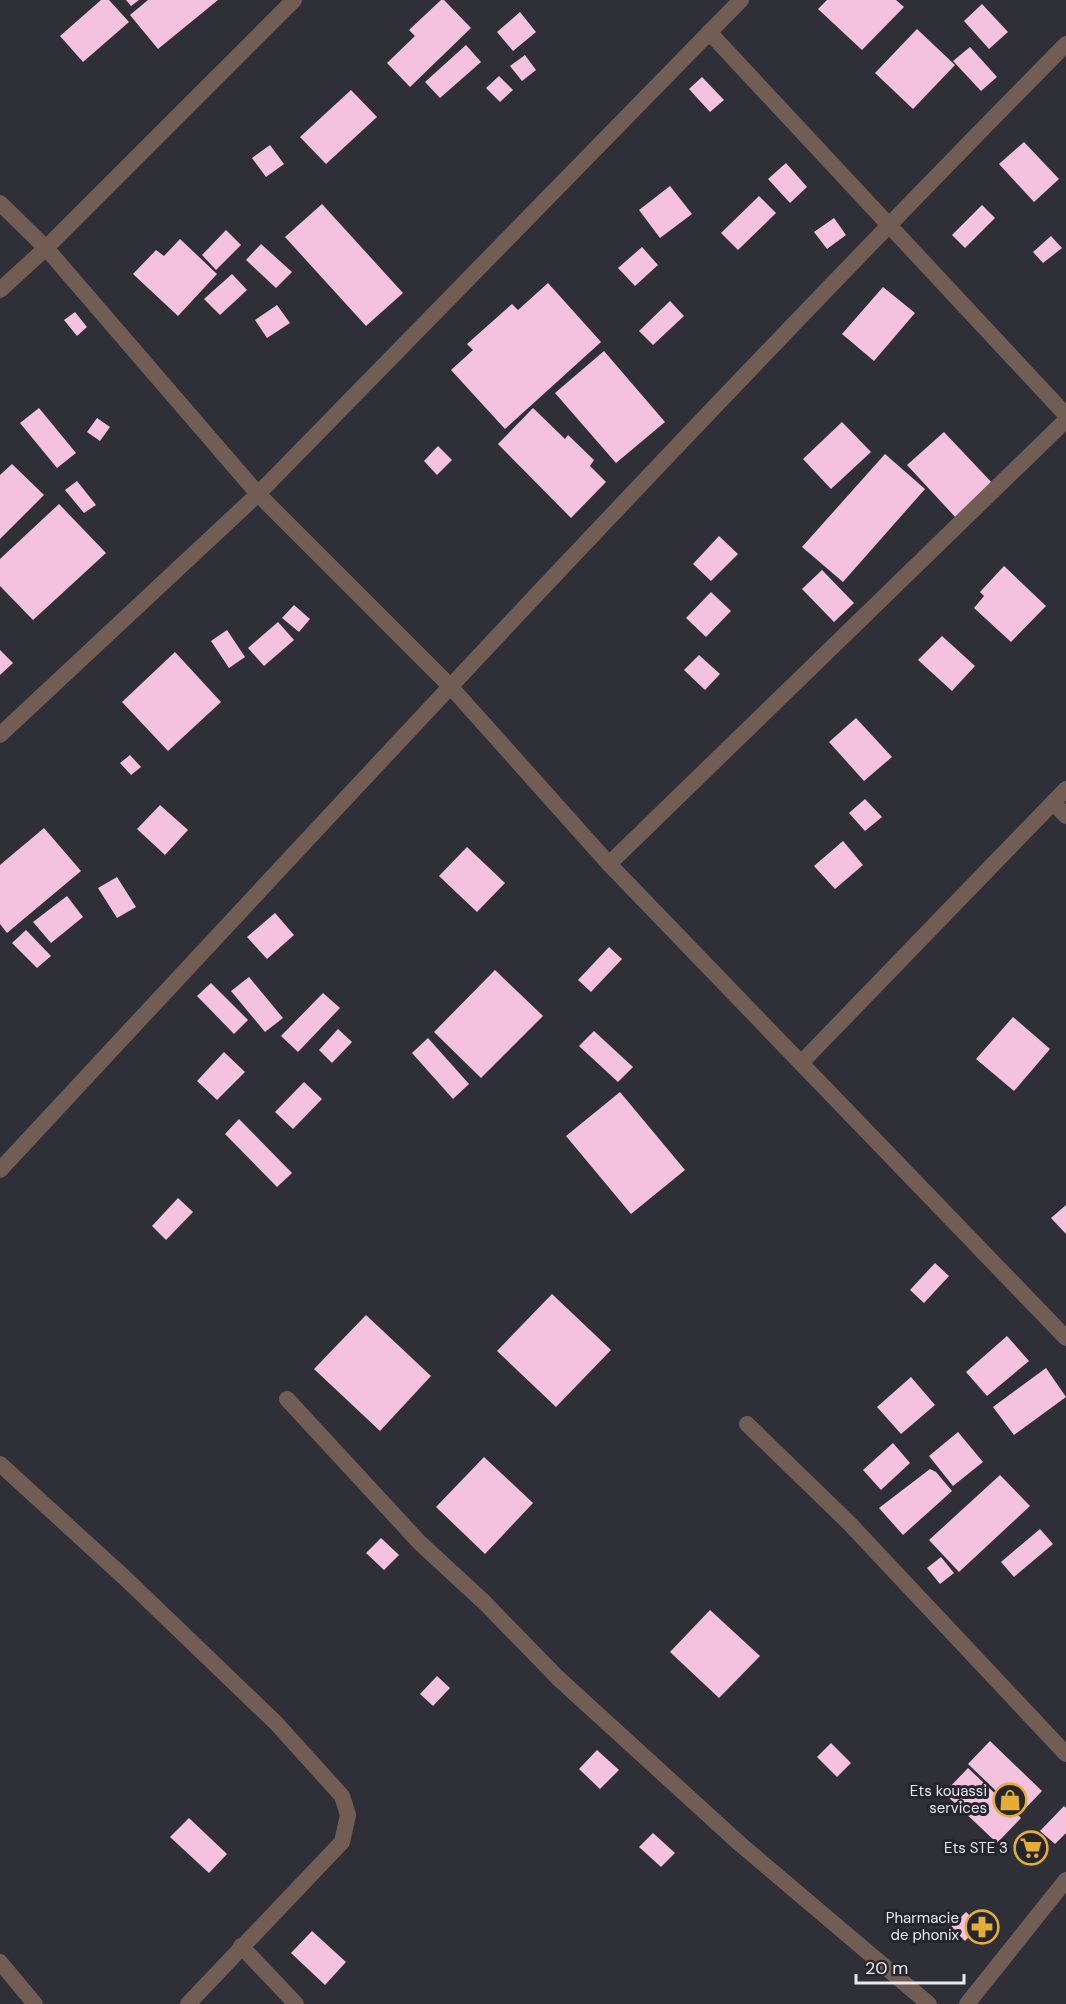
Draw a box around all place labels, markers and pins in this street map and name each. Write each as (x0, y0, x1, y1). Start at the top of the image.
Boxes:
place label: Ets kouassi services (910, 1781, 987, 1818)
shop icon: Ets kouassi services (992, 1782, 1028, 1818)
supermarket icon: Ets STE 3 (1013, 1830, 1049, 1866)
place label: Ets STE 3 (944, 1838, 1008, 1858)
place label: Pharmacie de phonix (886, 1908, 960, 1945)
pharmacy icon: Pharmacie de phonix (964, 1909, 1000, 1945)

